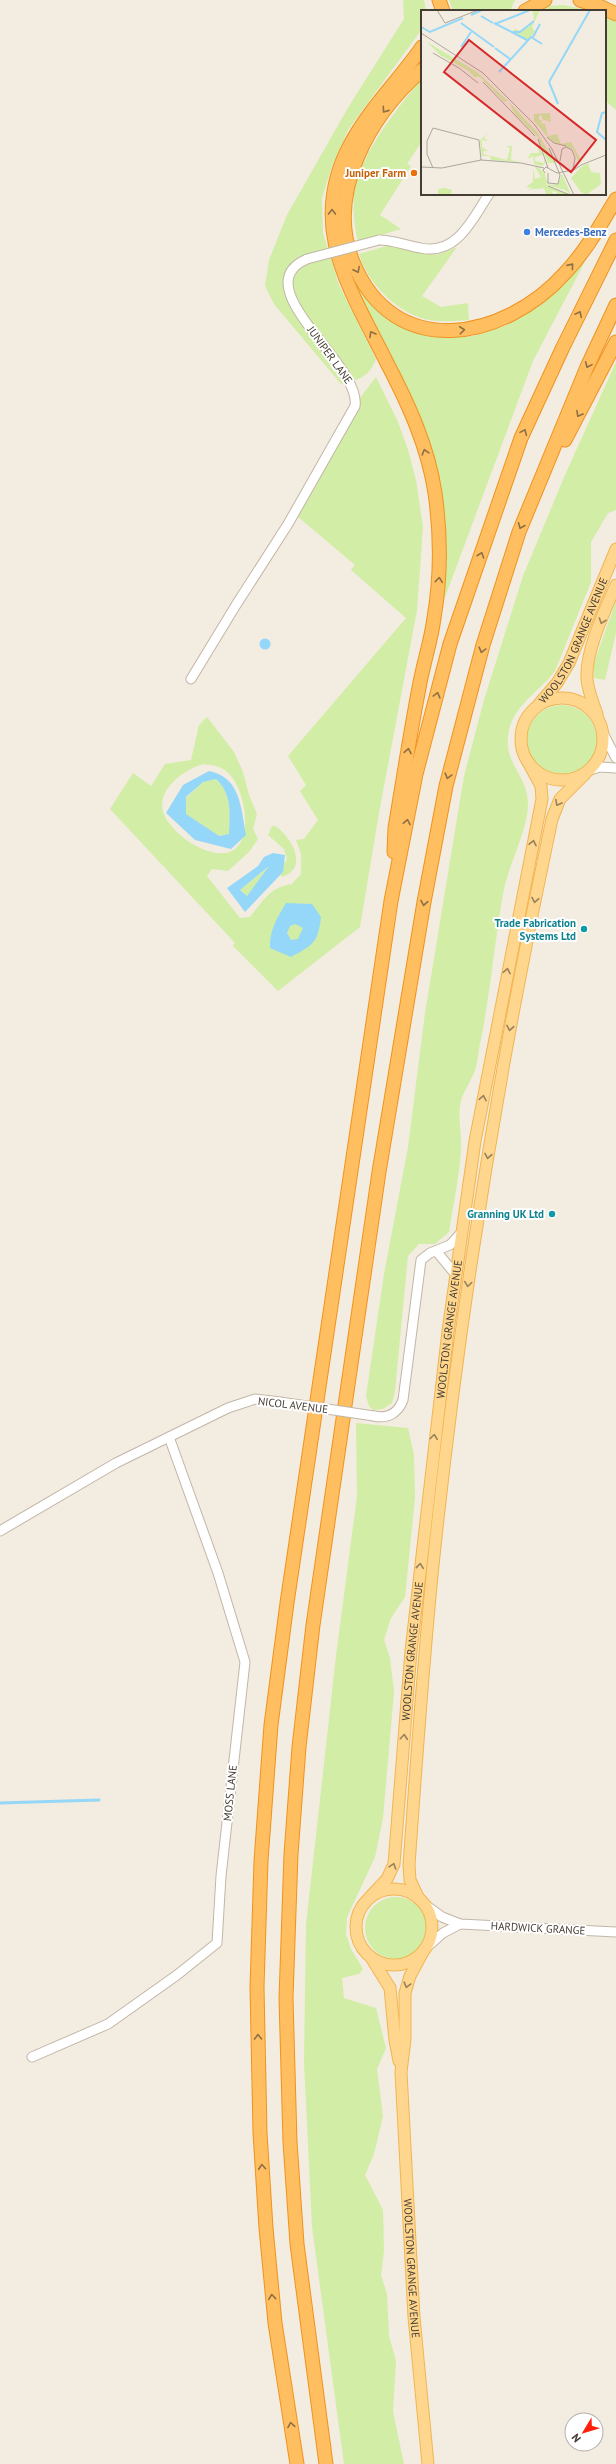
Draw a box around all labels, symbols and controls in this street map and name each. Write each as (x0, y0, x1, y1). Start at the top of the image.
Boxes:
inset map (421, 10, 606, 195)
one-way arrow (383, 105, 390, 112)
place label: Juniper Farm (345, 166, 406, 180)
marker: Juniper Farm (409, 168, 419, 178)
one-way arrow (328, 209, 336, 215)
place label: Mercedes-Benz (535, 225, 607, 239)
marker: Mercedes-Benz (522, 227, 532, 237)
one-way arrow (567, 264, 574, 271)
one-way arrow (352, 266, 360, 274)
one-way arrow (574, 311, 582, 318)
street label: JUNIPER LANE (304, 323, 356, 387)
one-way arrow (459, 326, 465, 335)
one-way arrow (369, 331, 376, 338)
one-way arrow (585, 361, 593, 369)
one-way arrow (577, 410, 584, 417)
one-way arrow (519, 429, 527, 436)
one-way arrow (421, 448, 430, 455)
one-way arrow (518, 523, 526, 530)
one-way arrow (476, 551, 485, 558)
street label: WOOLSTON GRANGE AVENUE (536, 575, 611, 706)
one-way arrow (434, 577, 443, 583)
one-way arrow (598, 618, 606, 625)
one-way arrow (478, 646, 487, 653)
one-way arrow (432, 692, 440, 699)
one-way arrow (403, 748, 412, 755)
one-way arrow (445, 772, 453, 779)
one-way arrow (556, 799, 563, 806)
one-way arrow (402, 819, 410, 825)
one-way arrow (528, 840, 536, 846)
one-way arrow (531, 897, 540, 903)
one-way arrow (420, 900, 428, 906)
place label: Trade Fabrication Systems Ltd (495, 916, 576, 943)
marker: Trade Fabrication Systems Ltd (579, 924, 589, 934)
one-way arrow (502, 967, 511, 974)
one-way arrow (507, 1025, 515, 1031)
one-way arrow (478, 1095, 487, 1101)
one-way arrow (484, 1153, 493, 1159)
place label: Granning UK Ltd (467, 1207, 544, 1221)
marker: Granning UK Ltd (547, 1209, 557, 1219)
street label: WOOLSTON GRANGE AVENUE (433, 1259, 465, 1399)
one-way arrow (464, 1281, 473, 1287)
street label: NICOL AVENUE (257, 1394, 329, 1416)
one-way arrow (429, 1434, 438, 1440)
one-way arrow (415, 1563, 424, 1569)
street label: WOOLSTON GRANGE AVENUE (398, 1581, 426, 1721)
one-way arrow (400, 1734, 409, 1740)
street label: MOSS LANE (220, 1764, 240, 1822)
one-way arrow (388, 1863, 397, 1870)
street label: HARDWICK GRANGE (490, 1919, 586, 1937)
one-way arrow (403, 1981, 412, 1988)
one-way arrow (254, 2034, 262, 2040)
one-way arrow (257, 2164, 266, 2170)
street label: WOOLSTON GRANGE AVENUE (401, 2198, 423, 2339)
one-way arrow (268, 2294, 277, 2300)
north arrow (564, 2412, 604, 2452)
one-way arrow (287, 2422, 296, 2429)
text: N (568, 2431, 584, 2445)

